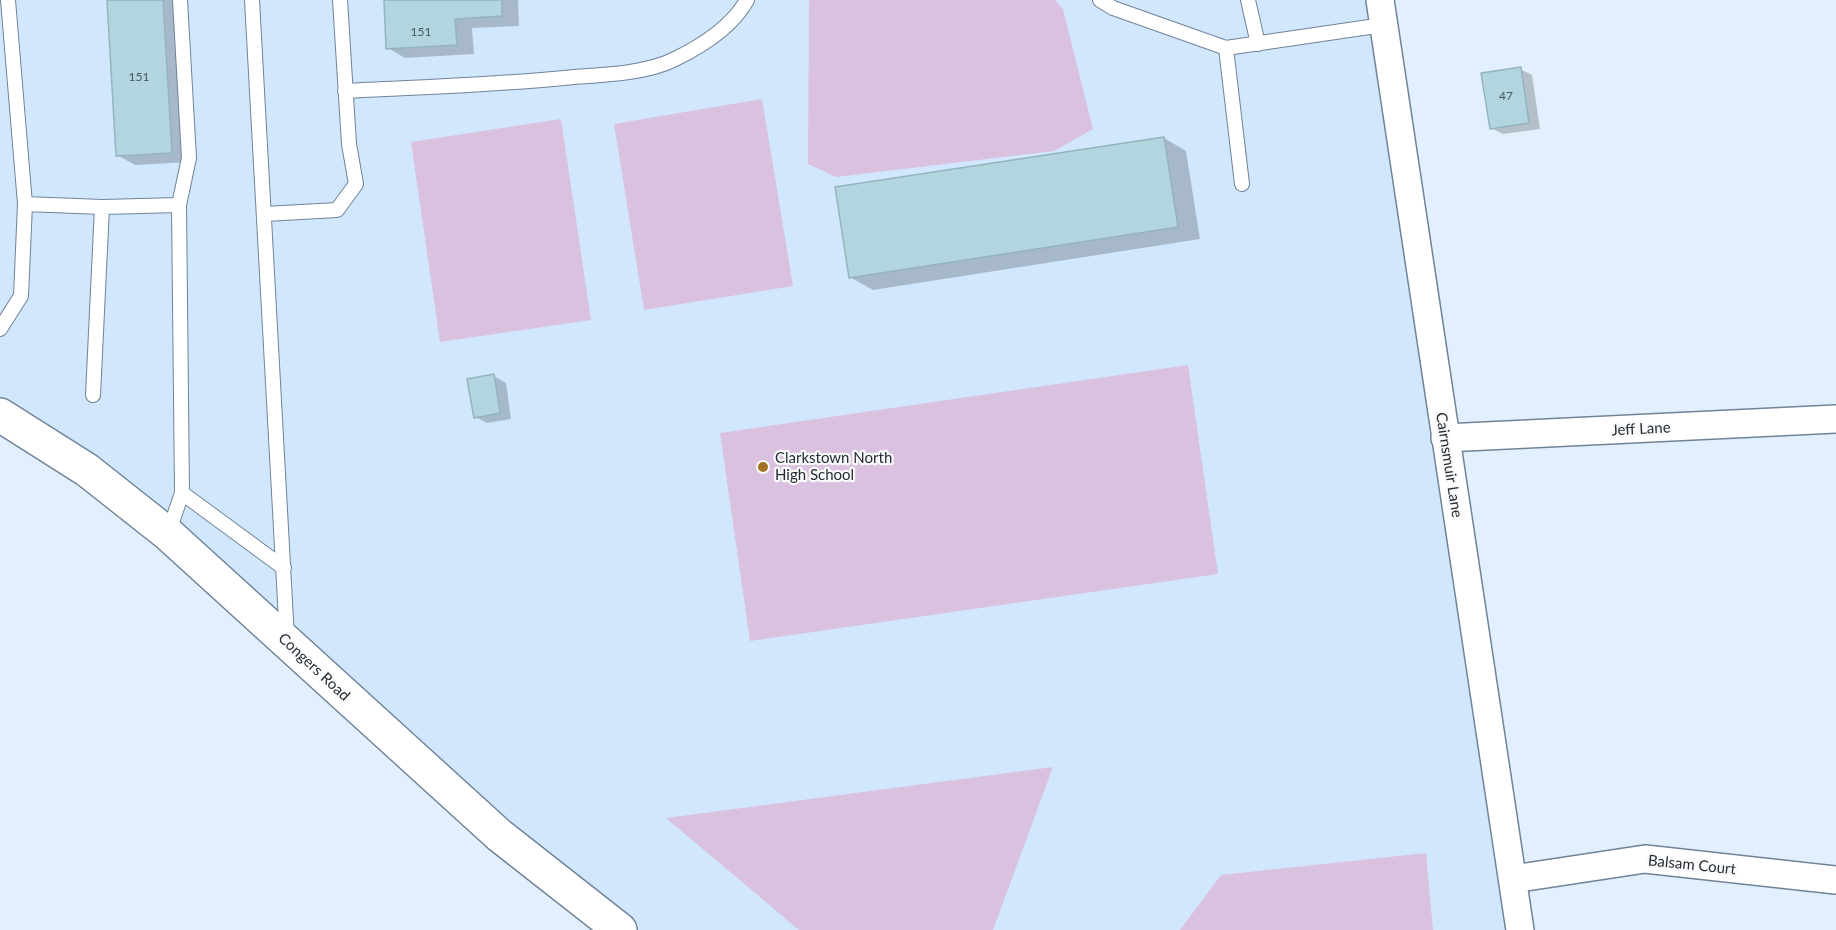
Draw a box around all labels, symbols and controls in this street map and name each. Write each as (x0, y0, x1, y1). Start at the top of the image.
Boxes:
house number: 151 (411, 25, 431, 39)
house number: 151 (129, 70, 149, 84)
house number: 47 (1499, 89, 1513, 103)
street label: Cairnsmuir Lane (1432, 411, 1466, 519)
street label: Jeff Lane (1611, 418, 1671, 440)
place label: Clarkstown North High School (775, 449, 892, 484)
marker: Clarkstown North High School (756, 460, 770, 474)
street label: Congers Road (274, 629, 354, 705)
street label: Balsam Court (1647, 851, 1737, 879)

